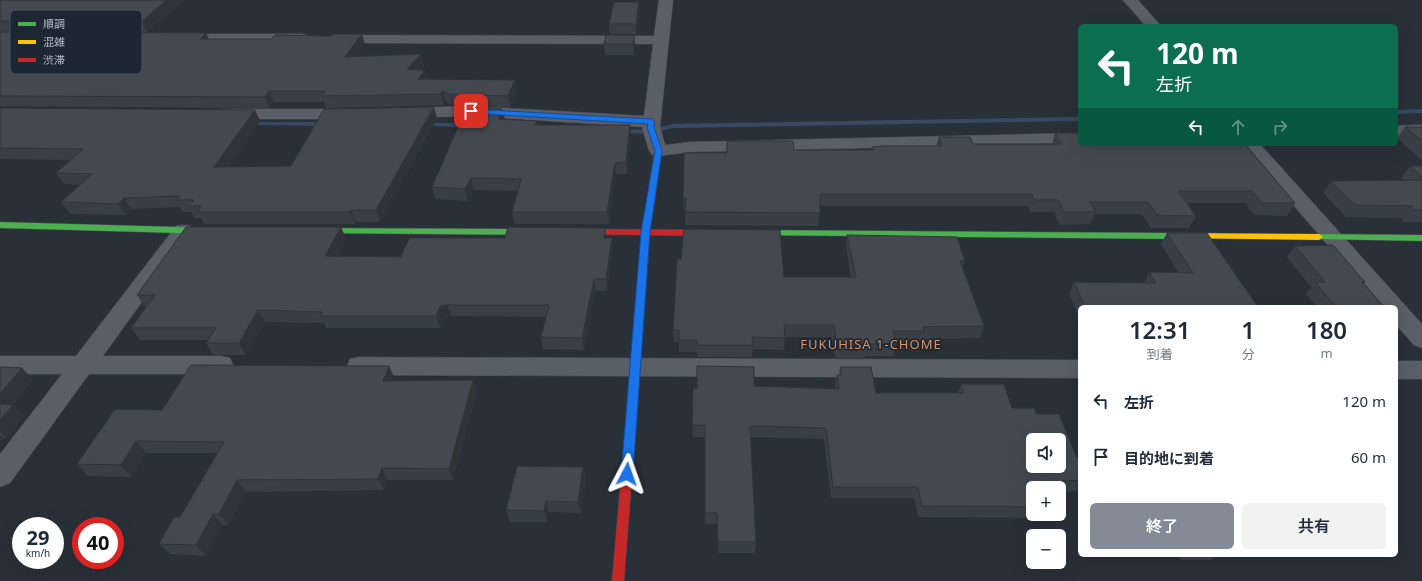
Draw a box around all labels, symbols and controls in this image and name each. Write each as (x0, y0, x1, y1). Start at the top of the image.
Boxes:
legend (10, 10, 142, 74)
text: 順調 (43, 16, 65, 31)
text: 混雑 (43, 34, 65, 49)
text: 120 m (1156, 34, 1239, 72)
icon: left (1090, 40, 1142, 92)
text: 渋滞 (43, 52, 65, 67)
text: 左折 (1156, 72, 1192, 96)
pin (454, 94, 488, 128)
icon: arrive (460, 100, 482, 122)
icon: left (1185, 116, 1207, 138)
icon: ahead (1227, 116, 1249, 138)
icon: right (1269, 116, 1291, 138)
text: 12:31 (1129, 313, 1190, 346)
text: 1 (1241, 313, 1255, 346)
text: 180 (1306, 313, 1347, 346)
district label: FUKUHISA 1-CHOME (800, 335, 942, 353)
text: m (1320, 344, 1333, 362)
text: 到着 (1147, 345, 1173, 363)
text: 分 (1242, 345, 1255, 363)
icon: left (1090, 390, 1112, 412)
text: 120 m (1342, 391, 1386, 411)
text: 左折 (1124, 392, 1154, 412)
map controls (1026, 433, 1066, 569)
button: sound (1026, 433, 1066, 473)
icon: arrive (1090, 446, 1112, 468)
text: 60 m (1351, 447, 1386, 467)
text: 目的地に到着 (1124, 448, 1214, 468)
position arrow (606, 453, 648, 495)
button: + (1026, 481, 1066, 521)
button: 終了 (1090, 503, 1234, 549)
button: 共有 (1242, 503, 1386, 549)
speed limit sign: 40 (72, 517, 124, 569)
text: 29 (27, 524, 49, 551)
button: − (1026, 529, 1066, 569)
text: km/h (26, 546, 50, 560)

